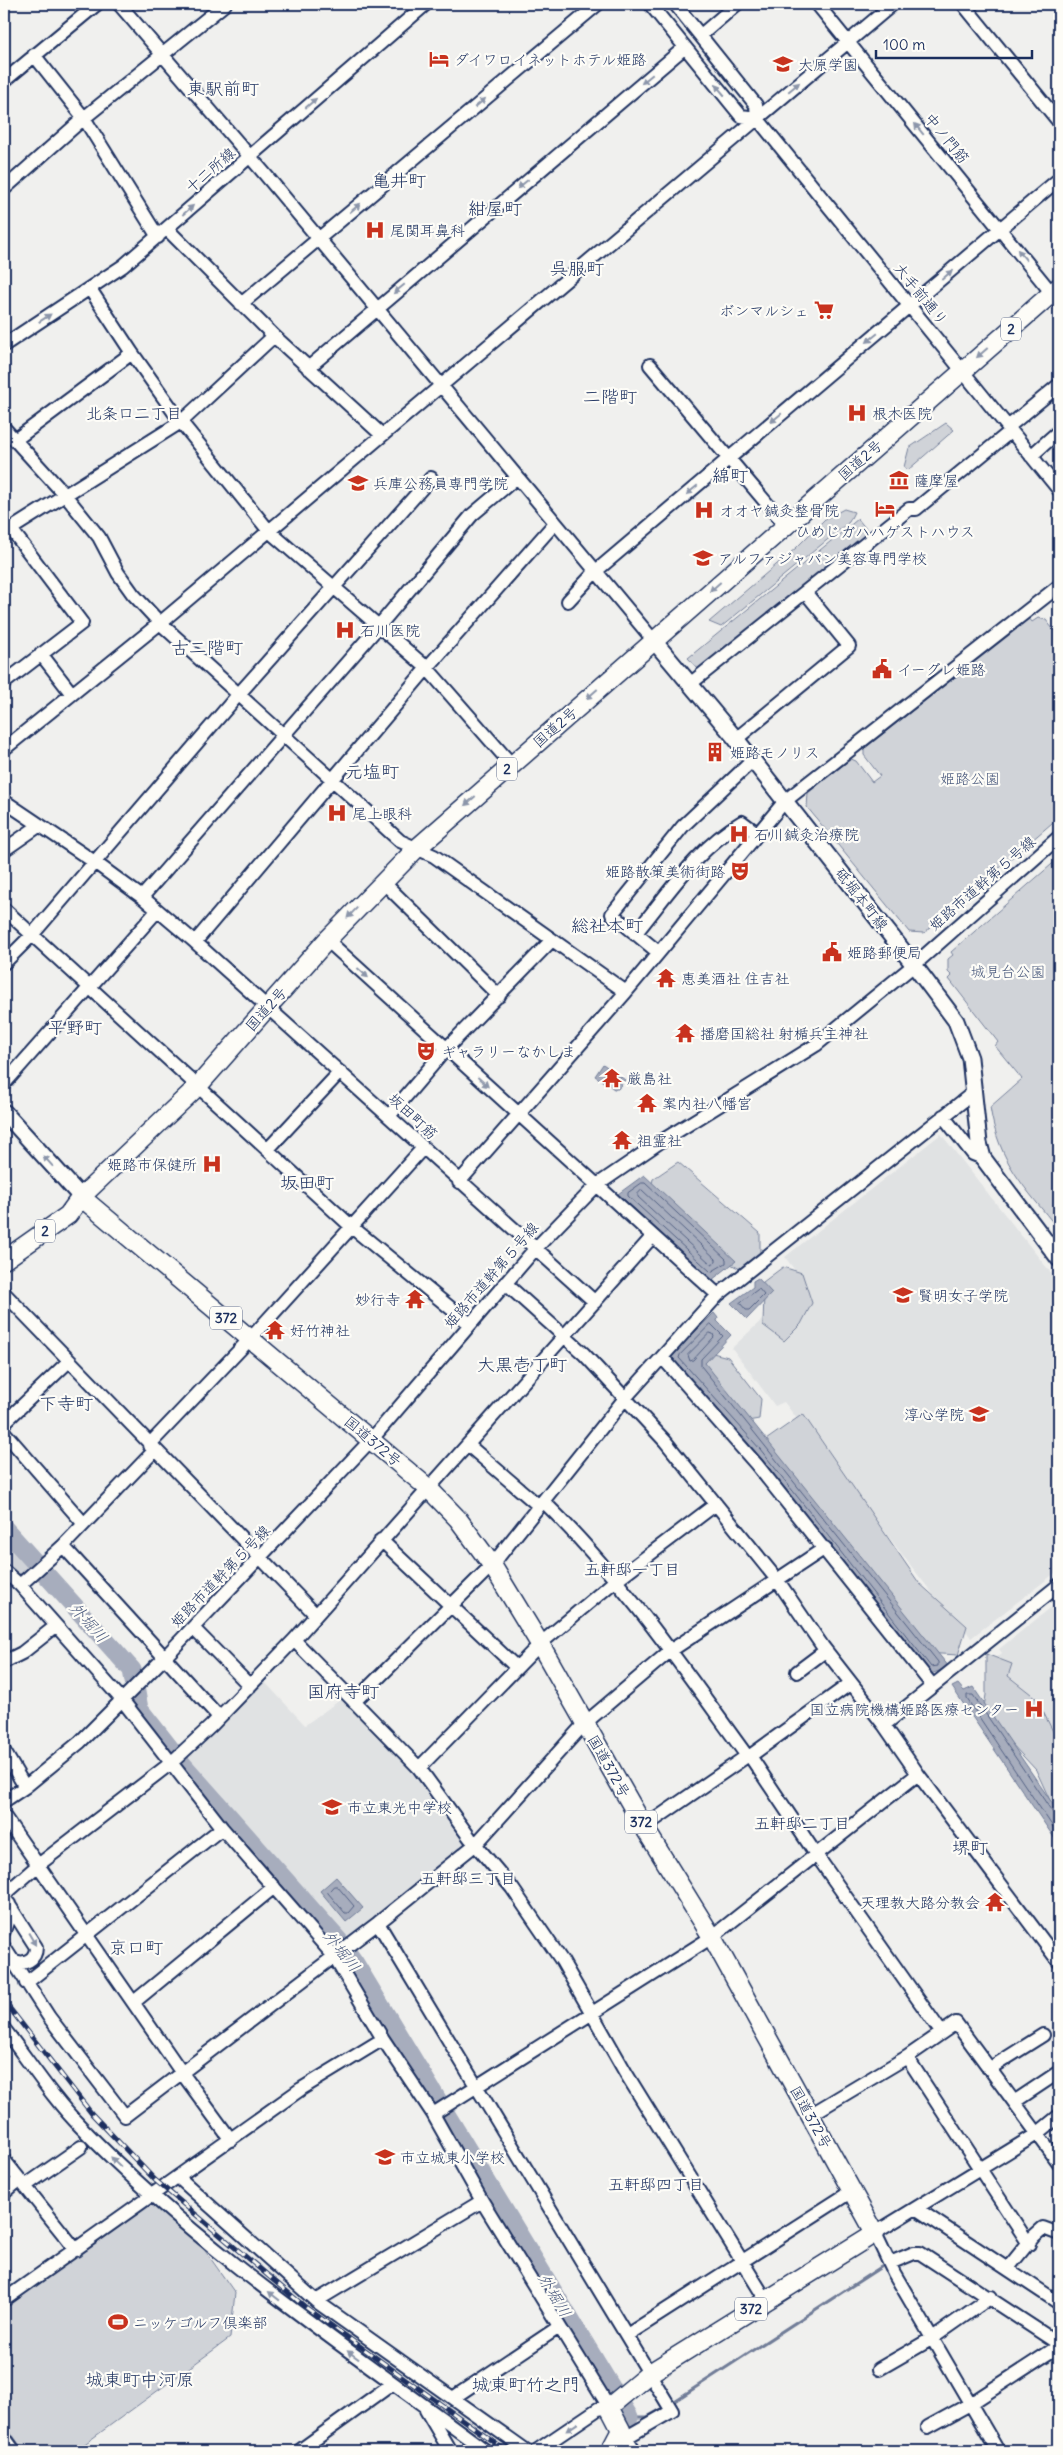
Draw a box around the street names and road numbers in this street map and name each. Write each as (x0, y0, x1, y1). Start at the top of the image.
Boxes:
street label: 中ノ門筋 (921, 109, 973, 167)
street label: 十二所線 (181, 143, 239, 197)
street label: 大手前通り (890, 259, 952, 329)
road number: 2 (1001, 318, 1021, 340)
street label: 国道2号 (834, 435, 886, 485)
street label: 国道2号 (529, 702, 581, 752)
road number: 2 (497, 758, 517, 781)
street label: 姫路市道幹第５号線 (925, 832, 1039, 934)
street label: 砥堀本町線 (831, 864, 893, 934)
street label: 国道2号 (241, 983, 291, 1035)
street label: 坂田町筋 (385, 1089, 441, 1143)
street label: 姫路市道幹第５号線 (440, 1218, 542, 1332)
road number: 2 (35, 1220, 55, 1242)
road number: 372 (210, 1306, 242, 1330)
street label: 国道372号 (340, 1412, 406, 1470)
street label: 姫路市道幹第５号線 (166, 1521, 274, 1631)
street label: 国道372号 (583, 1731, 635, 1801)
road number: 372 (625, 1810, 657, 1834)
street label: 国道372号 (786, 2082, 836, 2152)
road number: 372 (735, 2298, 767, 2320)

